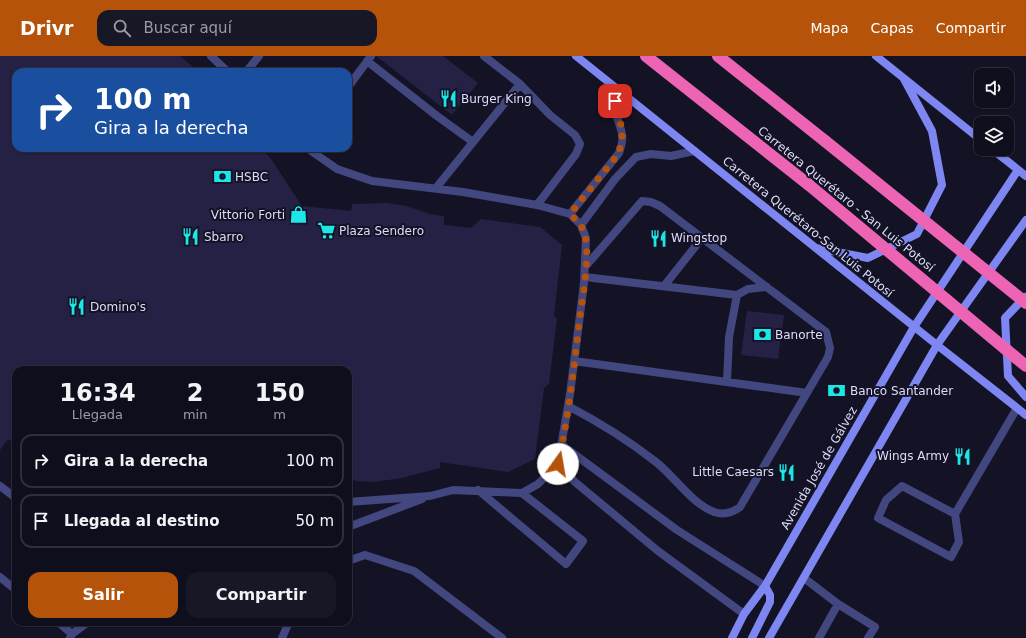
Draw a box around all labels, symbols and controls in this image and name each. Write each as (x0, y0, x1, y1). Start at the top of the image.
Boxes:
search box (97, 10, 377, 46)
text: Drivr (20, 17, 73, 39)
icon: search (111, 17, 133, 39)
text: Buscar aquí (143, 19, 232, 37)
text: Mapa (810, 20, 849, 36)
text: Capas (871, 20, 914, 36)
text: Compartir (936, 20, 1006, 36)
map controls (974, 68, 1014, 156)
button: sound (974, 68, 1014, 108)
text: 100 m (94, 83, 191, 116)
icon: right (28, 84, 80, 136)
pin (598, 84, 632, 118)
restaurant icon: Burger King (438, 89, 458, 109)
icon: arrive (604, 90, 626, 112)
place label: Burger King (461, 92, 532, 106)
button: layers (974, 116, 1014, 156)
text: Gira a la derecha (94, 117, 249, 138)
street label: Carretera Querétaro - San Luis Potosí (755, 123, 938, 275)
street label: Carretera Querétaro-San Luis Potosí (720, 154, 897, 301)
bank icon: HSBC (212, 167, 232, 187)
place label: HSBC (235, 170, 268, 184)
shop icon: Vittorio Forti (288, 205, 308, 225)
place label: Vittorio Forti (211, 208, 285, 222)
supermarket icon: Plaza Sendero (316, 221, 336, 241)
place label: Plaza Sendero (339, 224, 424, 238)
restaurant icon: Sbarro (181, 227, 201, 247)
restaurant icon: Wingstop (648, 228, 668, 248)
place label: Sbarro (204, 230, 243, 244)
place label: Wingstop (671, 231, 727, 245)
restaurant icon: Domino's (67, 297, 87, 317)
place label: Domino's (90, 300, 146, 314)
bank icon: Banorte (752, 325, 772, 345)
place label: Banorte (775, 328, 823, 342)
text: 16:34 (59, 379, 136, 407)
text: 2 (187, 379, 203, 407)
text: 150 (255, 379, 305, 407)
bank icon: Banco Santander (827, 381, 847, 401)
place label: Banco Santander (850, 384, 953, 398)
street label: Avenida José de Gálvez (778, 404, 860, 532)
text: Llegada (72, 407, 123, 422)
text: min (183, 407, 207, 422)
text: m (273, 407, 286, 422)
position arrow (537, 443, 579, 485)
restaurant icon: Wings Army (952, 446, 972, 466)
place label: Wings Army (877, 449, 949, 463)
icon: right (30, 450, 52, 472)
text: Gira a la derecha (64, 452, 208, 470)
text: 100 m (286, 452, 334, 470)
restaurant icon: Little Caesars (777, 462, 797, 482)
place label: Little Caesars (692, 465, 774, 479)
icon: arrive (30, 510, 52, 532)
text: Llegada al destino (64, 512, 219, 530)
text: 50 m (296, 512, 334, 530)
button: Salir (28, 572, 178, 618)
button: Compartir (186, 572, 336, 618)

